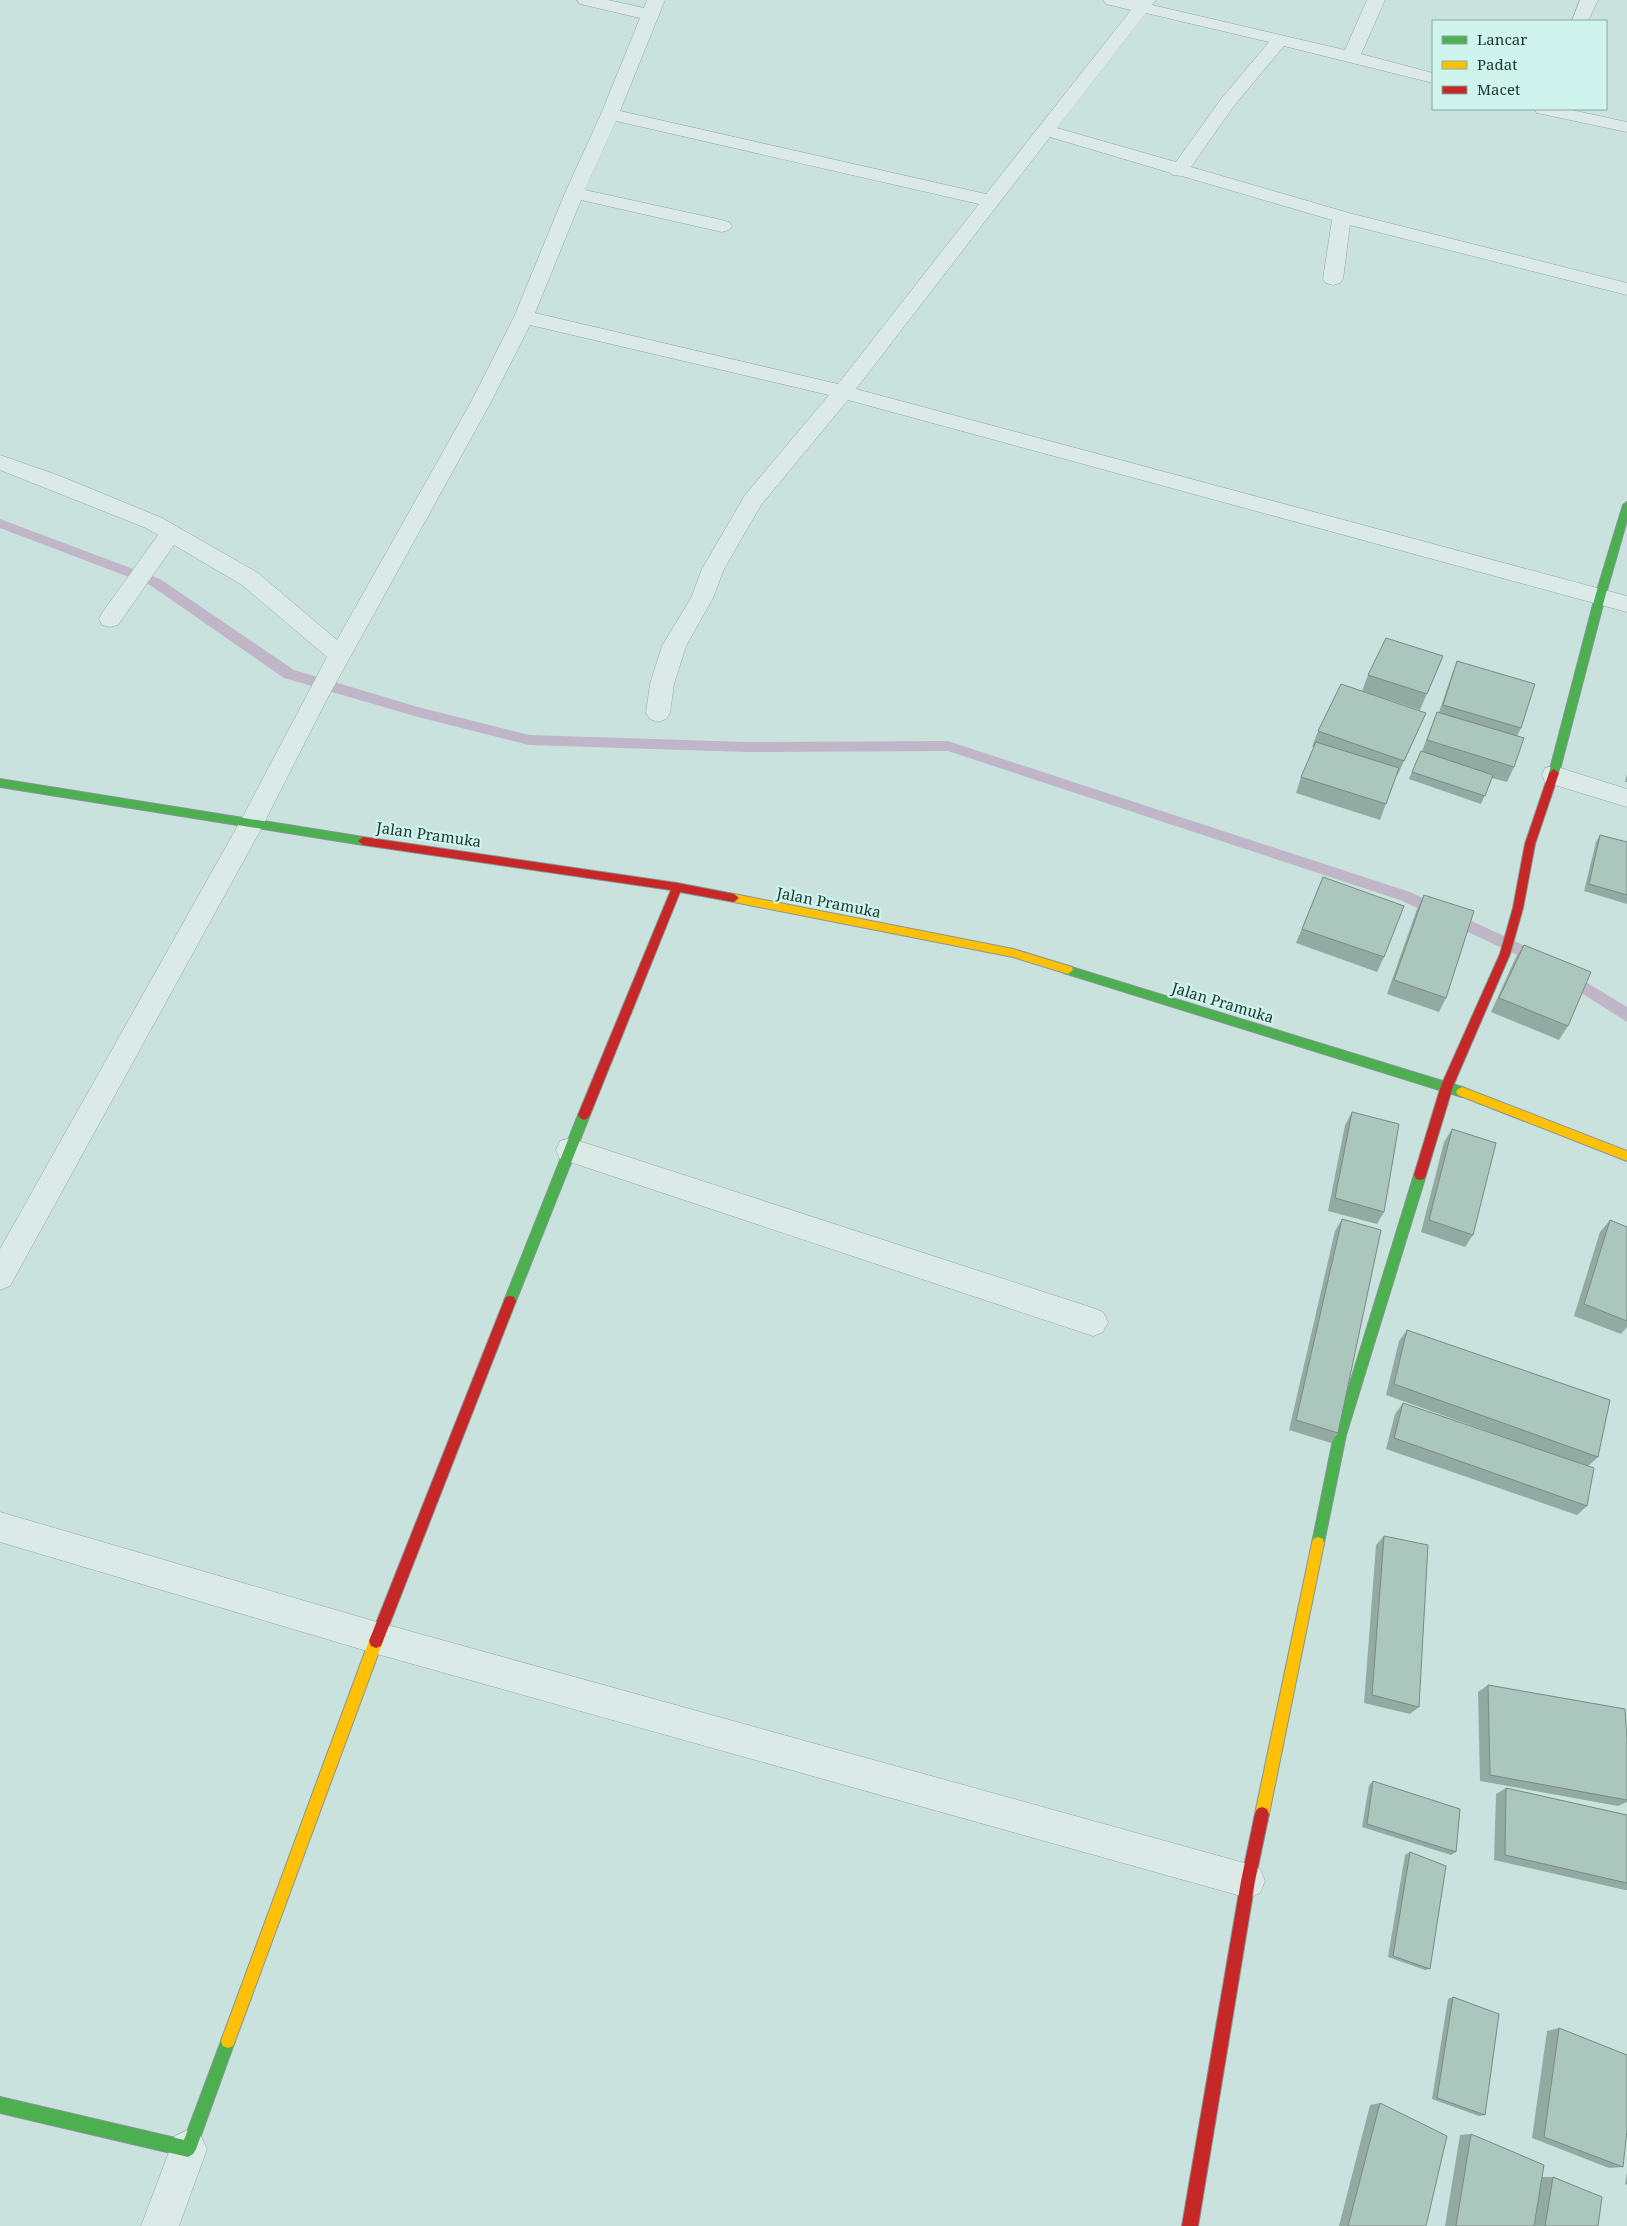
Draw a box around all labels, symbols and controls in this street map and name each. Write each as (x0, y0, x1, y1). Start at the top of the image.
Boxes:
legend (1432, 20, 1607, 110)
text: Lancar (1477, 29, 1527, 49)
text: Padat (1477, 54, 1517, 74)
text: Macet (1477, 79, 1520, 99)
street label: Jalan Pramuka (374, 817, 483, 851)
street label: Jalan Pramuka (774, 882, 883, 922)
street label: Jalan Pramuka (1169, 977, 1276, 1027)

